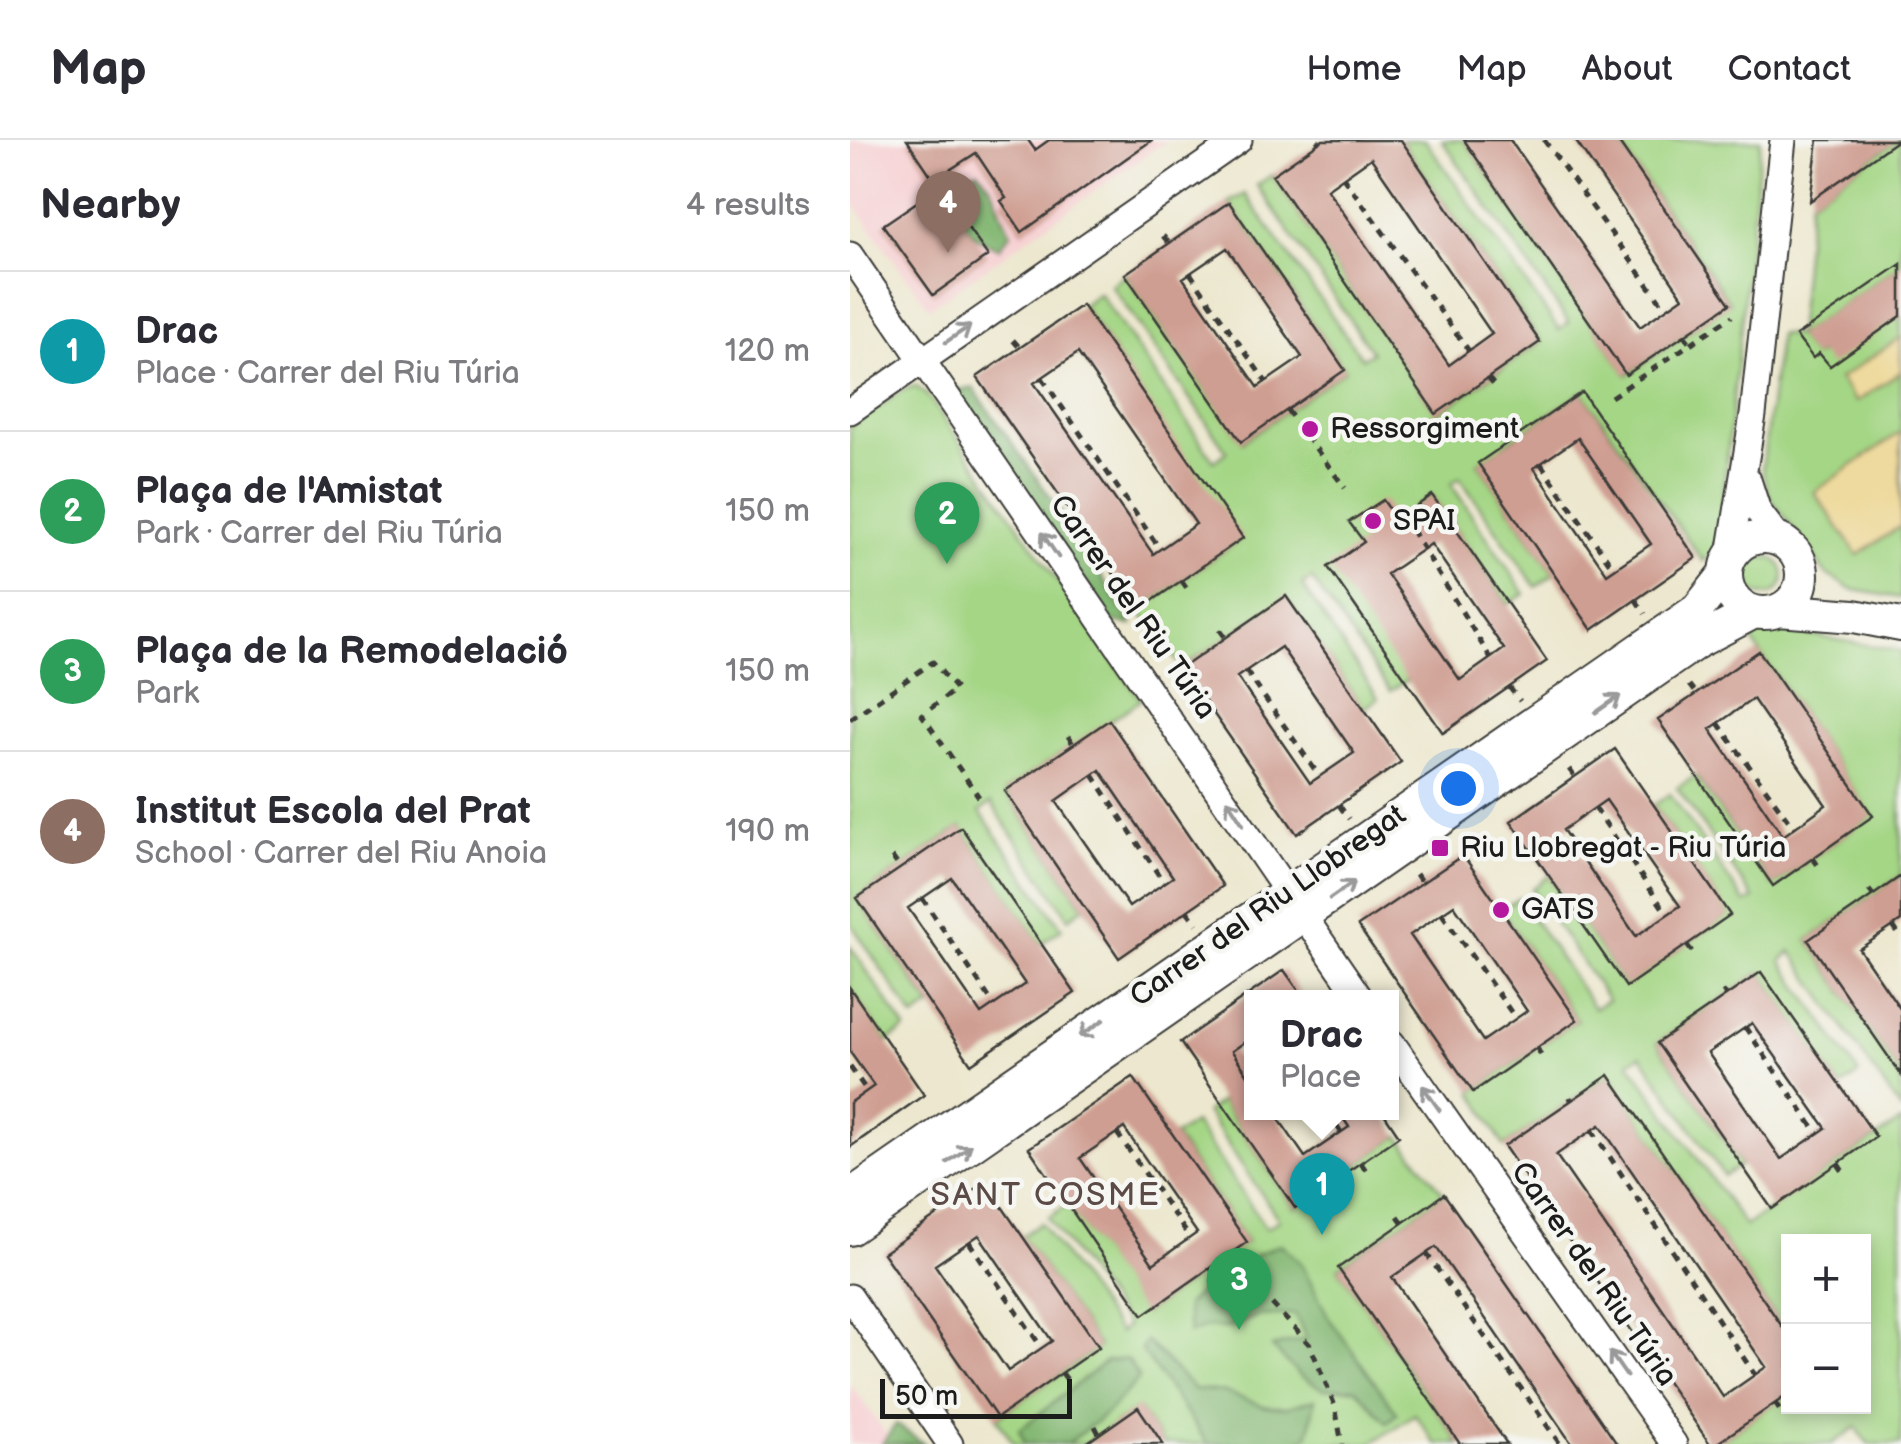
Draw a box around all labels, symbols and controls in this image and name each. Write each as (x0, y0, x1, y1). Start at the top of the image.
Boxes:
text: Map (50, 41, 146, 98)
text: Home (1306, 48, 1401, 91)
text: Map (1456, 48, 1527, 91)
text: About (1582, 48, 1673, 91)
text: Contact (1728, 48, 1851, 91)
pin: 4 (916, 171, 980, 253)
text: Nearby (40, 180, 180, 231)
text: 4 results (686, 186, 810, 225)
text: Drac (135, 309, 218, 354)
one-way arrow (943, 324, 971, 345)
text: 1 (66, 332, 79, 371)
text: 120 m (725, 332, 810, 371)
text: Place · Carrer del Riu Túria (135, 354, 520, 393)
place label: Ressorgiment (1330, 411, 1519, 447)
marker: Ressorgiment (1299, 418, 1321, 440)
text: Plaça de l'Amistat (135, 469, 443, 514)
pin: 2 (914, 482, 980, 564)
street label: Carrer del Riu Túria (1042, 488, 1224, 726)
text: 2 (63, 492, 82, 531)
text: 150 m (725, 492, 810, 531)
place label: SPAI (1393, 503, 1456, 539)
marker: SPAI (1362, 510, 1384, 532)
text: Park · Carrer del Riu Túria (135, 514, 503, 553)
one-way arrow (1040, 531, 1061, 559)
text: Plaça de la Remodelació (135, 629, 568, 674)
text: 3 (63, 652, 82, 691)
text: 150 m (725, 652, 810, 691)
text: Park (135, 674, 199, 713)
one-way arrow (1594, 694, 1621, 715)
your location (1433, 763, 1484, 814)
text: Institut Escola del Prat (135, 789, 531, 834)
street label: Carrer del Riu Llobregat (1123, 797, 1413, 1015)
one-way arrow (1224, 798, 1245, 827)
text: 4 (63, 812, 82, 851)
text: 190 m (725, 812, 810, 851)
place label: Riu Llobregat - Riu Túria (1460, 830, 1787, 866)
text: School · Carrer del Riu Anoia (135, 834, 547, 873)
marker: Riu Llobregat - Riu Túria (1429, 837, 1451, 859)
one-way arrow (1327, 880, 1355, 901)
place label: GATS (1521, 892, 1594, 928)
marker: GATS (1490, 899, 1512, 921)
popup (1244, 990, 1399, 1120)
text: Drac (1280, 1013, 1363, 1058)
one-way arrow (1079, 1017, 1107, 1038)
text: Place (1280, 1058, 1361, 1097)
one-way arrow (1421, 1085, 1442, 1113)
one-way arrow (945, 1144, 972, 1165)
pin: 1 (1290, 1152, 1354, 1235)
street label: Carrer del Riu Túria (1503, 1155, 1685, 1393)
district label: SANT COSME (931, 1176, 1161, 1215)
map controls (1781, 1234, 1871, 1414)
button: + (1781, 1234, 1871, 1324)
pin: 3 (1206, 1248, 1272, 1330)
button: − (1781, 1324, 1871, 1414)
one-way arrow (1608, 1351, 1629, 1379)
scale bar (880, 1374, 1072, 1418)
text: 50 m (895, 1380, 958, 1413)

